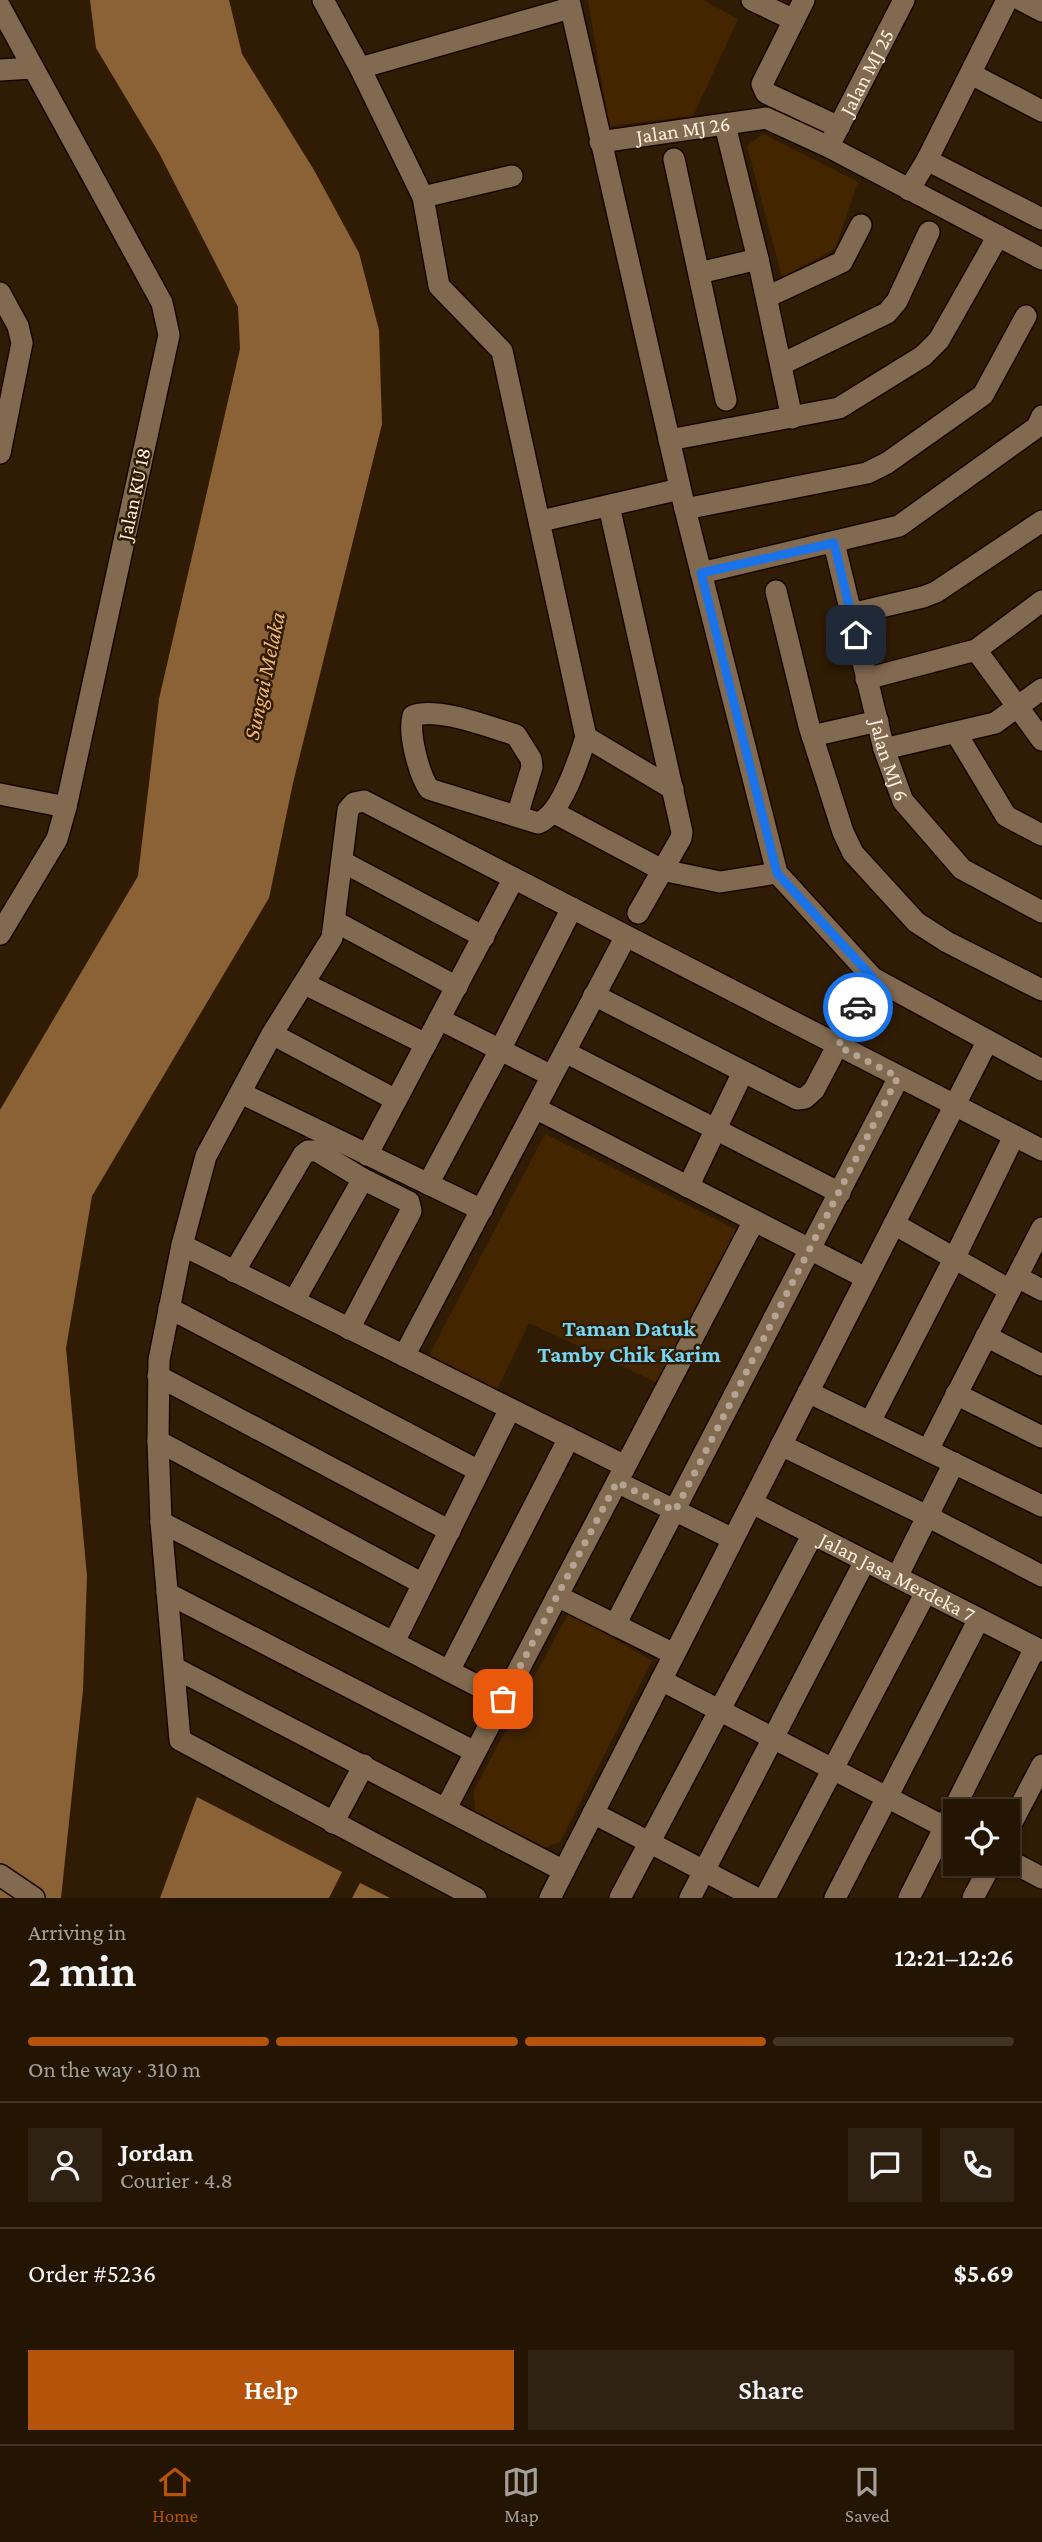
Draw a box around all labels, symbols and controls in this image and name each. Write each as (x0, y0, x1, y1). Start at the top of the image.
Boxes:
street label: Jalan MJ 25 (834, 25, 899, 121)
street label: Jalan MJ 26 (632, 111, 732, 149)
street label: Jalan KU 18 (112, 446, 156, 544)
pin (826, 605, 886, 665)
water label: Sungai Melaka (238, 609, 290, 742)
icon: home (837, 616, 875, 654)
street label: Jalan MJ 6 (865, 715, 914, 804)
courier (823, 972, 893, 1042)
icon: car (839, 988, 877, 1026)
district label: Taman Datuk Tamby Chik Karim (537, 1315, 721, 1367)
street label: Jalan Jasa Merdeka 7 (814, 1526, 979, 1627)
pin (473, 1669, 533, 1729)
icon: bag (484, 1680, 522, 1718)
map controls (943, 1799, 1020, 1876)
button: locate (943, 1799, 1020, 1876)
text: Arriving in (28, 1919, 126, 1945)
text: 12:21–12:26 (894, 1943, 1014, 1972)
text: 2 min (28, 1945, 136, 1996)
text: On the way · 310 m (28, 2056, 201, 2082)
button: person (28, 2128, 102, 2202)
button: chat (848, 2128, 922, 2202)
button: phone (940, 2128, 1014, 2202)
text: Jordan (120, 2138, 194, 2167)
text: Courier · 4.8 (120, 2167, 233, 2193)
text: Order #5236 (28, 2259, 156, 2288)
text: $5.69 (954, 2259, 1014, 2288)
button: Help (28, 2350, 514, 2430)
button: Share (528, 2350, 1014, 2430)
tab: Home (152, 2463, 198, 2526)
tab: Map (502, 2463, 540, 2526)
tab: Saved (845, 2463, 890, 2526)

